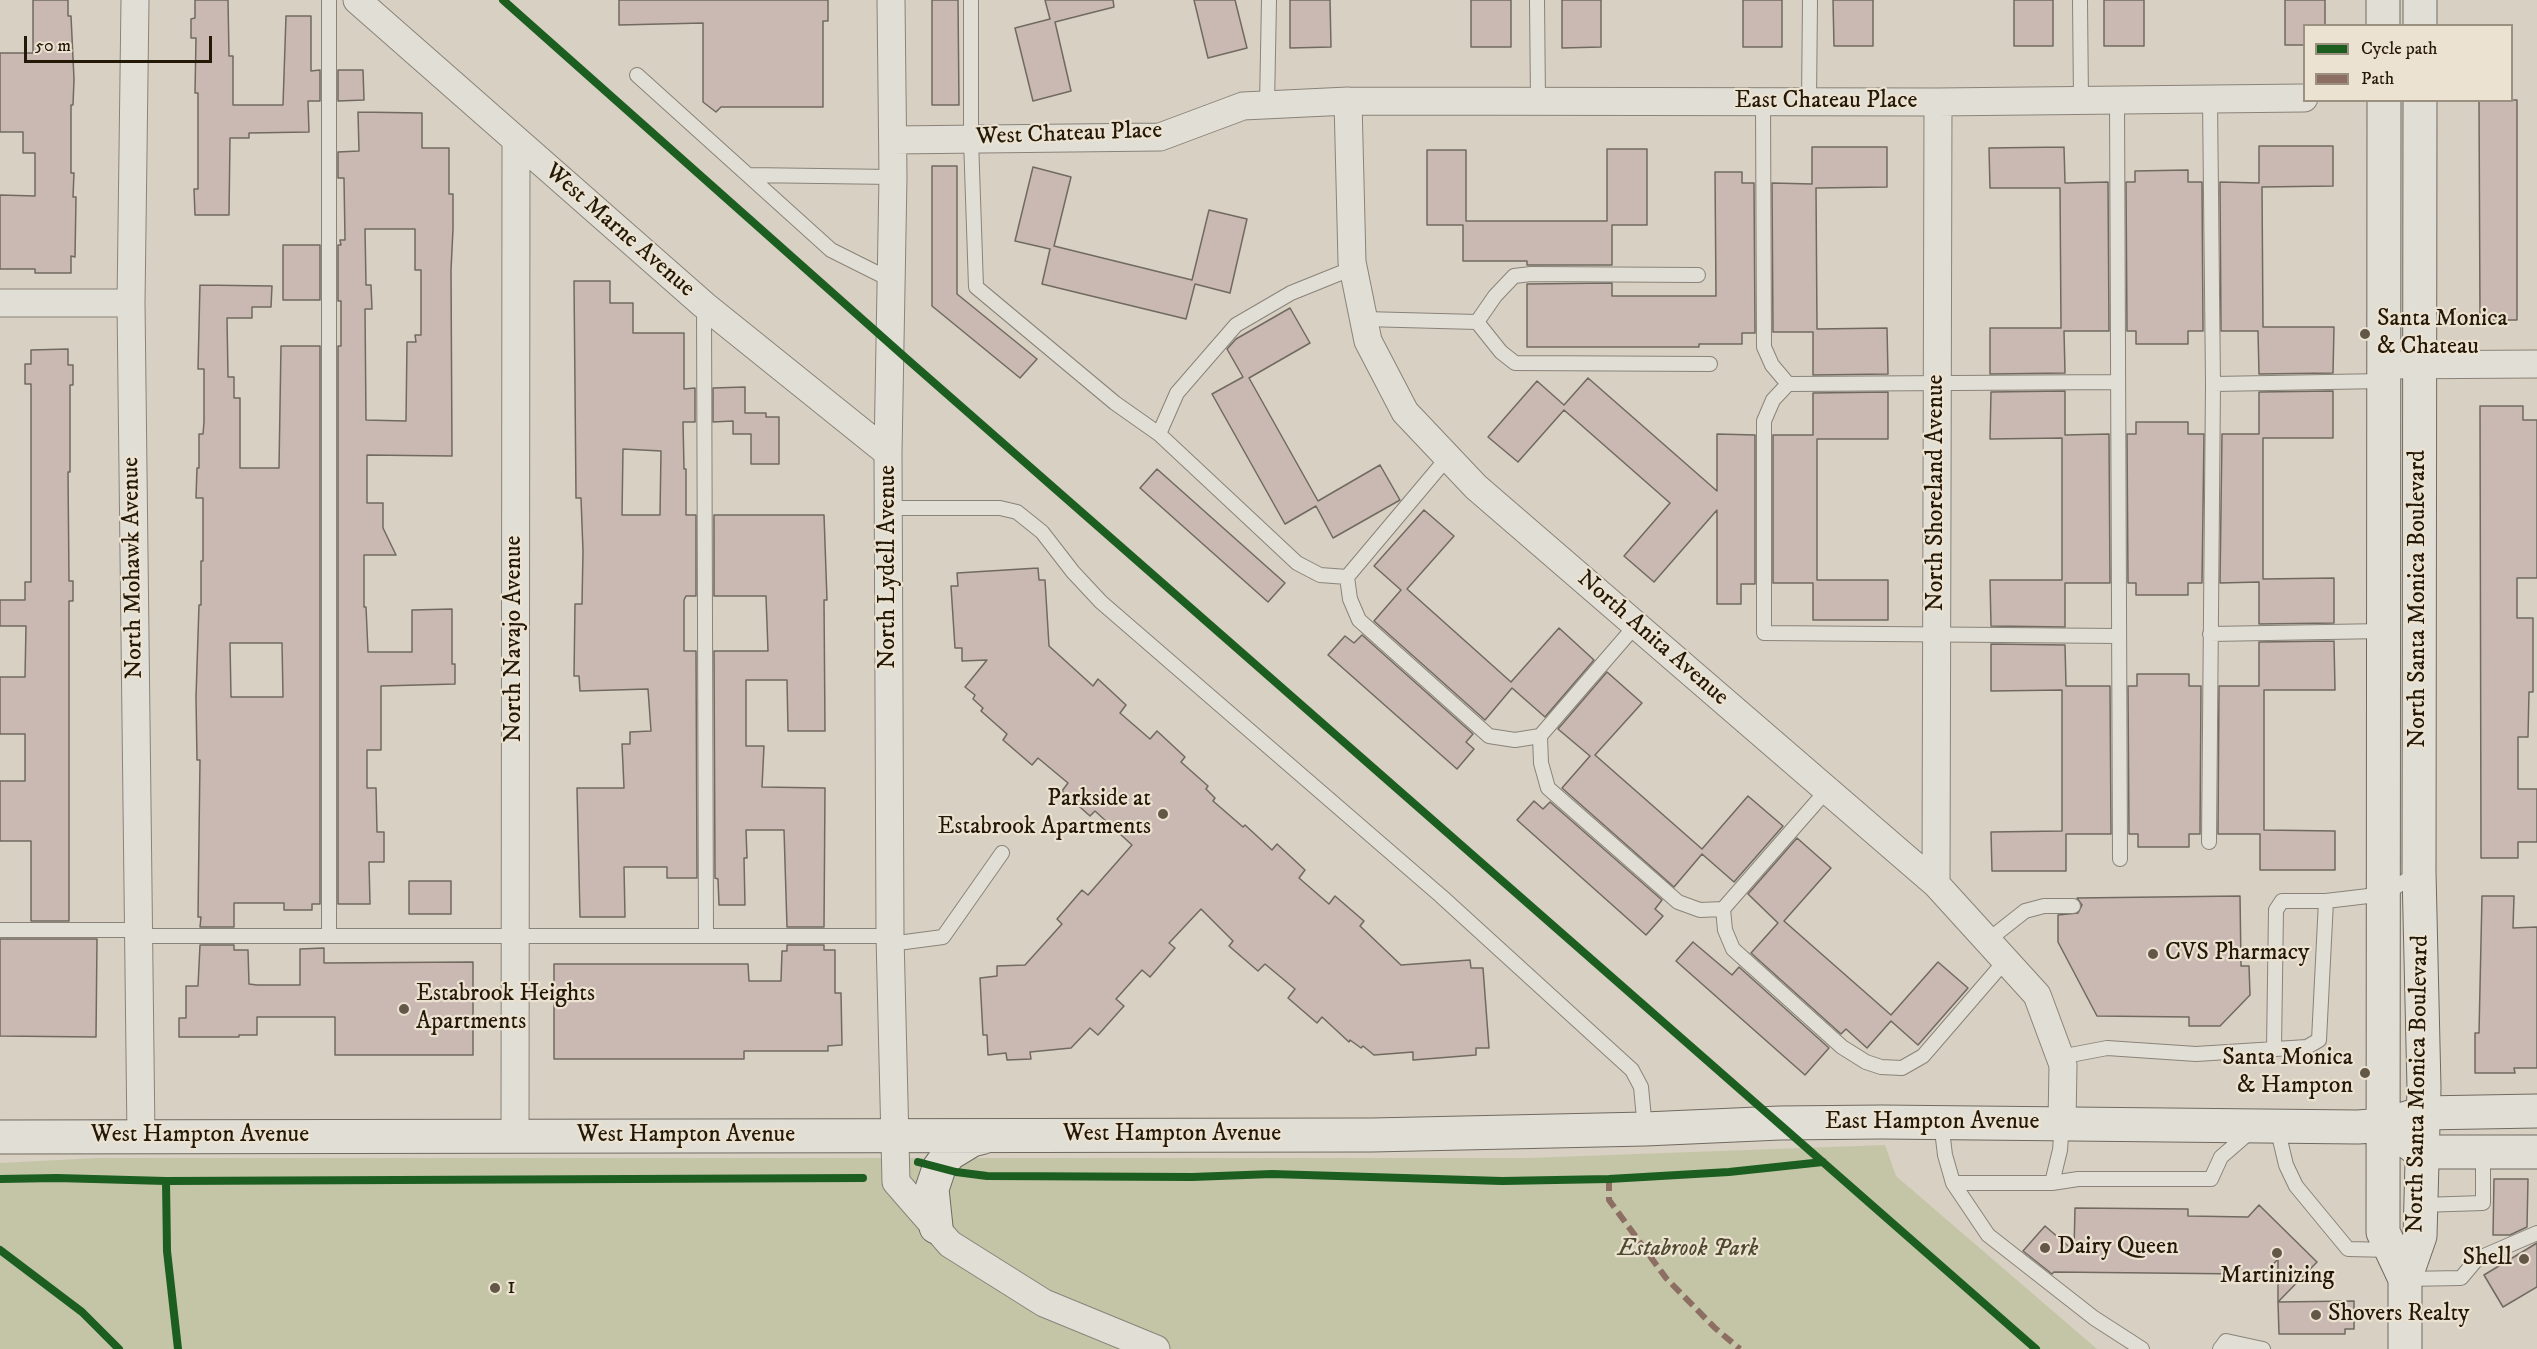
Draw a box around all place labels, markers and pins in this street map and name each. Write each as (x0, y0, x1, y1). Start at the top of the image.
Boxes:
place label: Santa Monica & Chateau (2377, 306, 2508, 362)
marker: Santa Monica & Chateau (2358, 327, 2372, 341)
place label: Parkside at Estabrook Apartments (938, 786, 1151, 842)
marker: Parkside at Estabrook Apartments (1156, 807, 1170, 821)
place label: CVS Pharmacy (2165, 940, 2309, 968)
marker: CVS Pharmacy (2146, 947, 2160, 961)
place label: Estabrook Heights Apartments (416, 981, 595, 1037)
marker: Estabrook Heights Apartments (397, 1002, 411, 1016)
place label: Santa Monica & Hampton (2222, 1045, 2353, 1101)
marker: Santa Monica & Hampton (2358, 1066, 2372, 1080)
place label: Dairy Queen (2057, 1234, 2179, 1262)
marker: Dairy Queen (2038, 1241, 2052, 1255)
place label: Shell (2463, 1245, 2512, 1273)
marker: Martinizing (2270, 1246, 2284, 1260)
marker: Shell (2517, 1252, 2531, 1266)
place label: Martinizing (2220, 1263, 2334, 1291)
place label: 1 (507, 1274, 516, 1302)
marker: 1 (488, 1281, 502, 1295)
place label: Shovers Realty (2328, 1301, 2469, 1329)
marker: Shovers Realty (2309, 1308, 2323, 1322)

